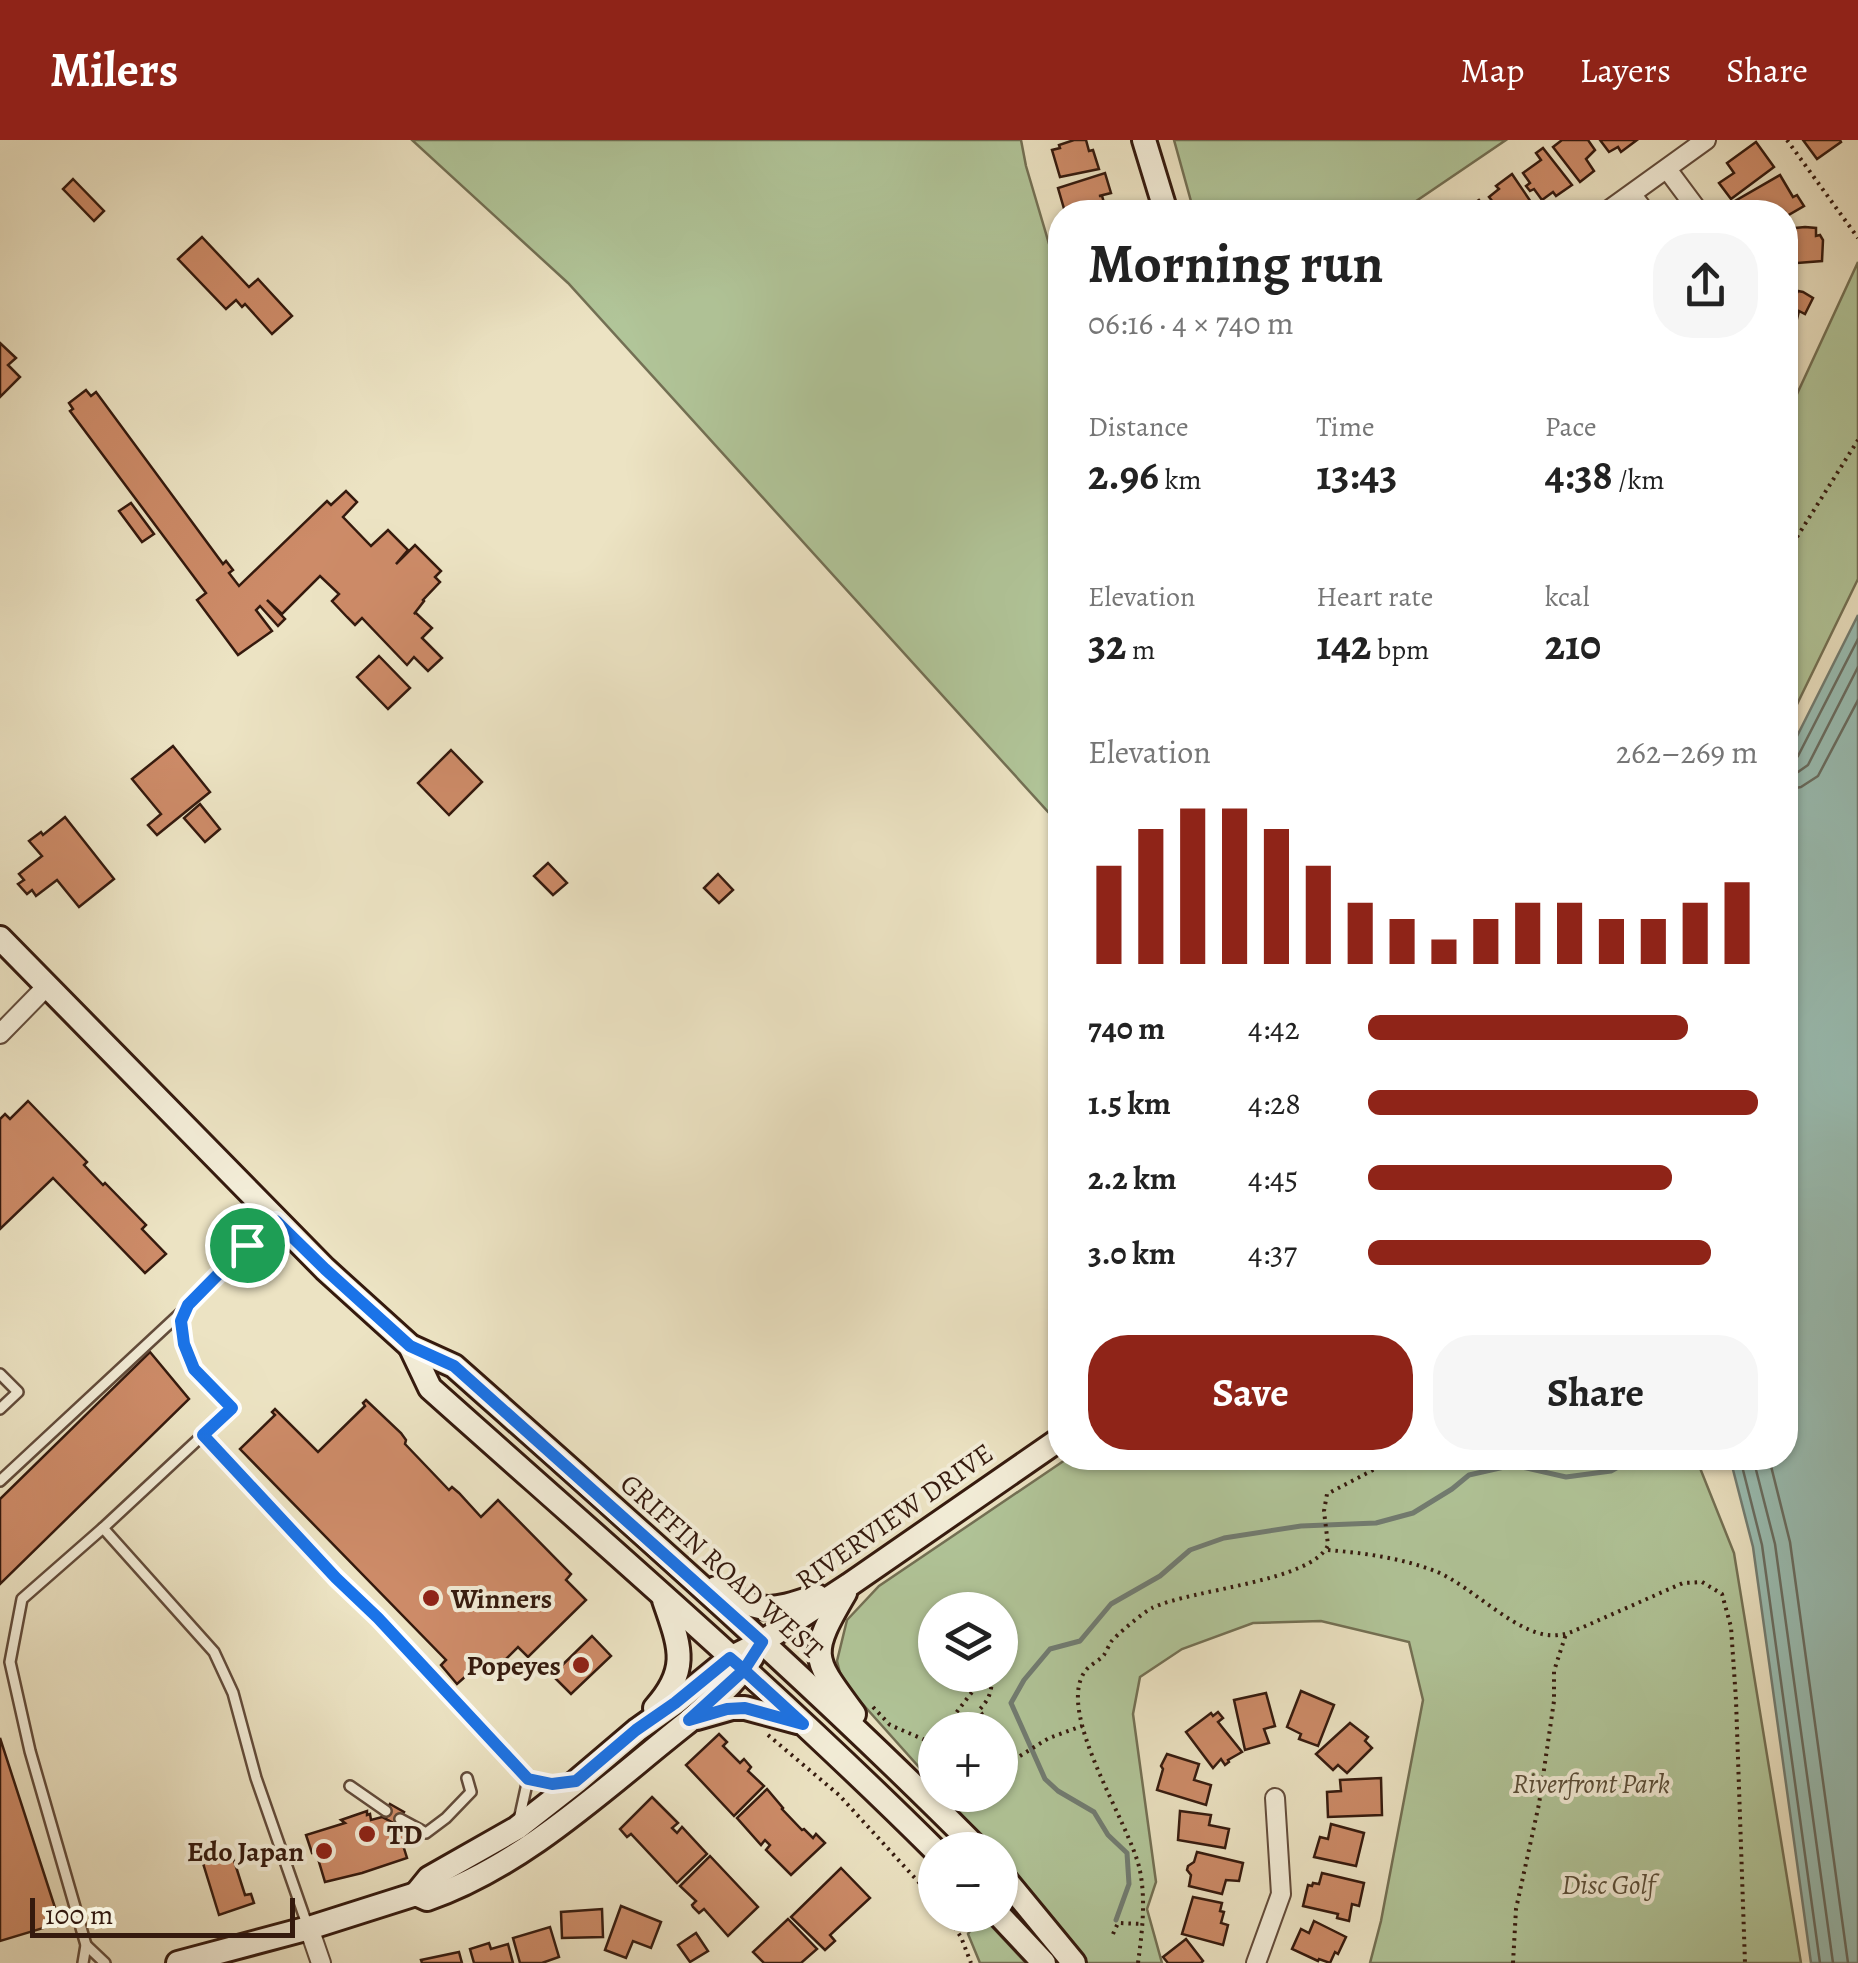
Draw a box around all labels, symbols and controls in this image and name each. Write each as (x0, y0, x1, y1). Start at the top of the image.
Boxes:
text: Milers (50, 37, 178, 103)
text: Map (1460, 46, 1524, 94)
text: Layers (1579, 46, 1671, 94)
text: Share (1726, 46, 1808, 94)
text: Morning run (1088, 226, 1383, 301)
button: share (1653, 233, 1758, 338)
text: 06:16 · 4 × 740 m (1088, 301, 1294, 345)
text: Distance (1088, 408, 1188, 446)
text: Time (1316, 408, 1375, 446)
text: Pace (1545, 408, 1597, 446)
text: 2.96 (1088, 446, 1159, 503)
text: 13:43 (1316, 446, 1397, 503)
text: 4:38 (1545, 446, 1613, 503)
text: km (1159, 461, 1202, 499)
text: /km (1613, 461, 1665, 499)
text: Elevation (1088, 578, 1195, 616)
text: Heart rate (1316, 578, 1433, 616)
text: kcal (1545, 578, 1590, 616)
text: 32 (1088, 616, 1126, 673)
text: 142 (1316, 616, 1371, 673)
text: 210 (1545, 616, 1601, 673)
text: m (1126, 631, 1155, 669)
text: bpm (1371, 631, 1429, 669)
text: Elevation (1088, 730, 1211, 774)
text: 262–269 m (1616, 730, 1758, 774)
text: 740 m (1088, 1006, 1165, 1050)
text: 4:42 (1248, 1006, 1300, 1050)
text: 1.5 km (1088, 1081, 1171, 1125)
text: 4:28 (1248, 1081, 1301, 1125)
text: 2.2 km (1088, 1156, 1177, 1200)
text: 4:45 (1248, 1156, 1298, 1200)
pin (205, 1203, 290, 1288)
icon: arrive (220, 1218, 275, 1273)
text: 3.0 km (1088, 1231, 1176, 1275)
text: 4:37 (1248, 1231, 1297, 1275)
button: Save (1088, 1335, 1413, 1450)
button: Share (1433, 1335, 1758, 1450)
street label: RIVERVIEW DRIVE (788, 1434, 1001, 1599)
street label: GRIFFIN ROAD WEST (612, 1465, 831, 1668)
place label: Winners (450, 1580, 552, 1618)
marker: Winners (420, 1587, 442, 1609)
map controls (918, 1592, 1018, 1932)
button: layers (918, 1592, 1018, 1692)
place label: Popeyes (466, 1647, 561, 1685)
marker: Popeyes (570, 1654, 592, 1676)
button: + (918, 1712, 1018, 1812)
park label: Riverfront Park (1512, 1765, 1670, 1803)
place label: TD (387, 1816, 422, 1854)
marker: TD (356, 1823, 378, 1845)
button: − (918, 1832, 1018, 1932)
place label: Edo Japan (187, 1833, 304, 1871)
marker: Edo Japan (313, 1840, 335, 1862)
park label: Disc Golf (1561, 1866, 1660, 1904)
scale bar (30, 1893, 295, 1938)
text: 100 m (45, 1896, 113, 1934)

